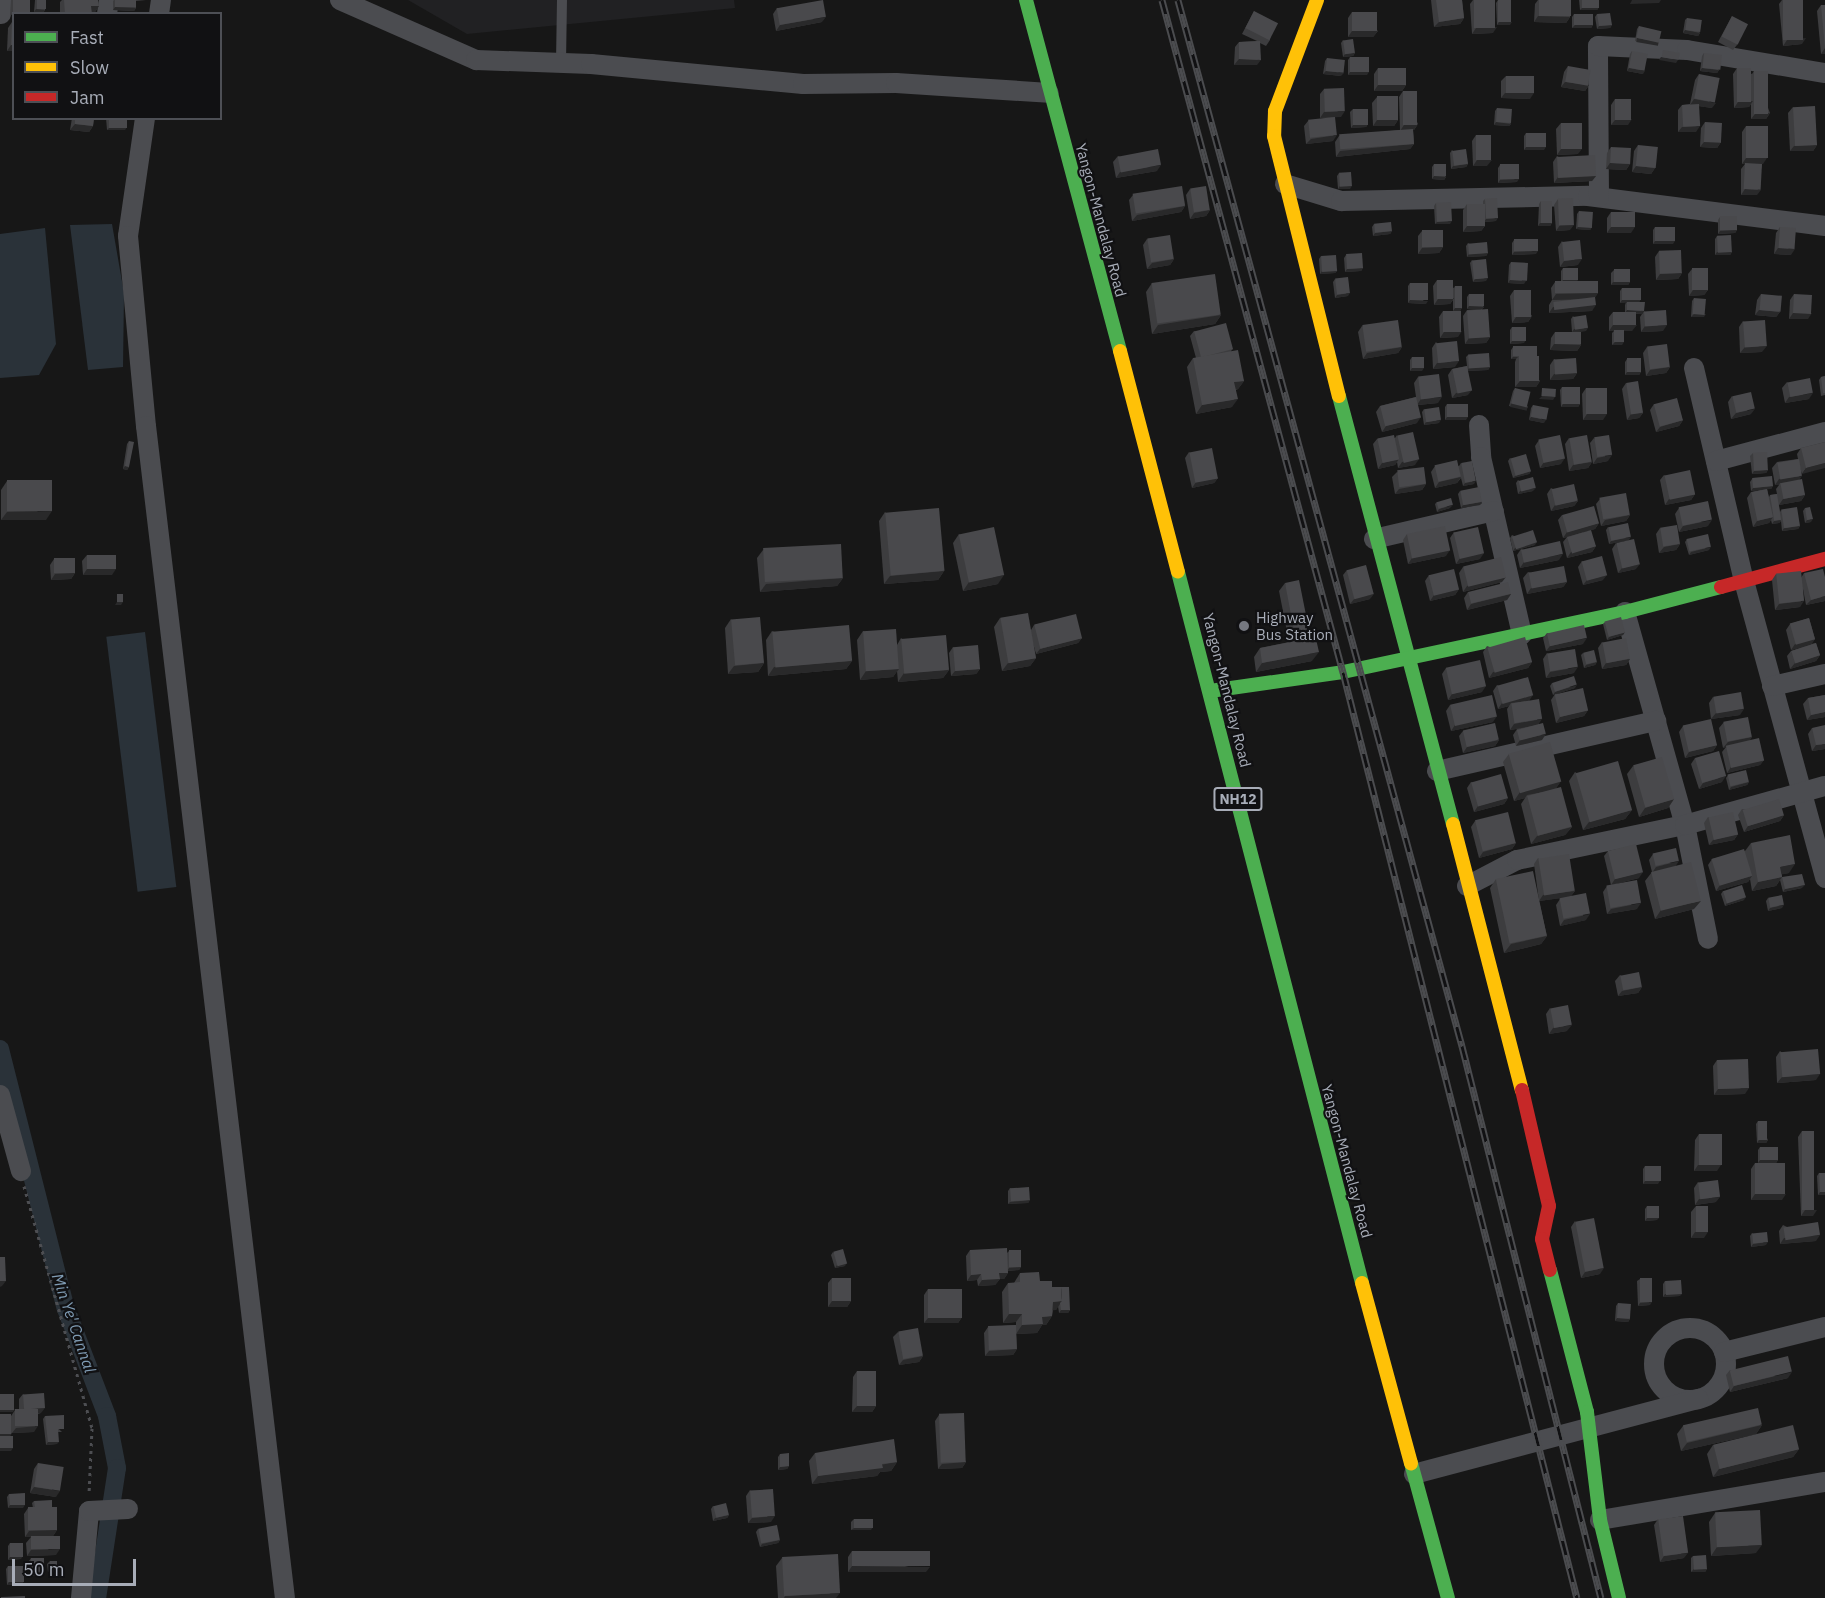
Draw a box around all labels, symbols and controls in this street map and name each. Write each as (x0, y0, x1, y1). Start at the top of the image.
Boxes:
legend (12, 12, 222, 120)
text: Fast (70, 26, 104, 49)
text: Slow (70, 56, 109, 79)
text: Jam (70, 86, 105, 109)
street label: Yangon-Mandalay Road (1072, 141, 1130, 299)
place label: Highway Bus Station (1256, 608, 1333, 643)
street label: Yangon-Mandalay Road (1199, 611, 1255, 769)
marker: Highway Bus Station (1237, 619, 1251, 633)
road number: NH12 (1212, 788, 1264, 810)
street label: Yangon-Mandalay Road (1318, 1082, 1376, 1240)
water label: Min Ye' Cannal (48, 1271, 100, 1375)
scale bar (15, 1547, 140, 1585)
text: 50 m (23, 1558, 65, 1581)

